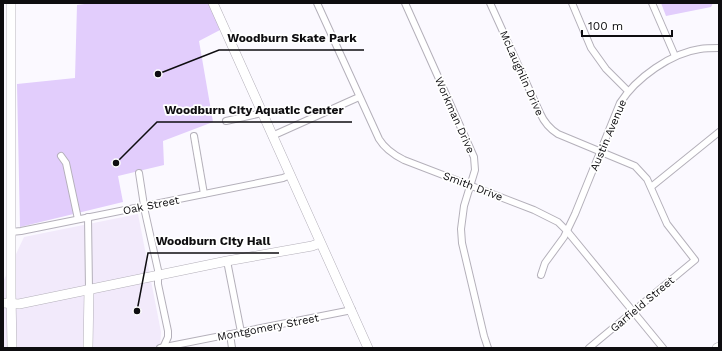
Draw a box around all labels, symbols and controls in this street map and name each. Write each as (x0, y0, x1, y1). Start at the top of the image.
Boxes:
scale bar (582, 12, 672, 38)
text: 100 m (588, 19, 623, 33)
callout: Woodburn Skate Park (219, 26, 364, 50)
street label: McLaughlin Drive (497, 29, 546, 118)
text: Woodburn Skate Park (227, 31, 357, 45)
street label: Workman Drive (432, 75, 477, 155)
callout: Woodburn City Aquatic Center (157, 98, 352, 122)
street label: Austin Avenue (588, 98, 629, 173)
text: Woodburn City Aquatic Center (164, 103, 344, 117)
street label: Smith Drive (441, 169, 505, 204)
street label: Oak Street (122, 194, 181, 217)
callout: Woodburn City Hall (148, 229, 279, 253)
text: Woodburn City Hall (156, 234, 270, 248)
street label: Garfield Street (608, 274, 677, 335)
street label: Montgomery Street (216, 311, 320, 344)

